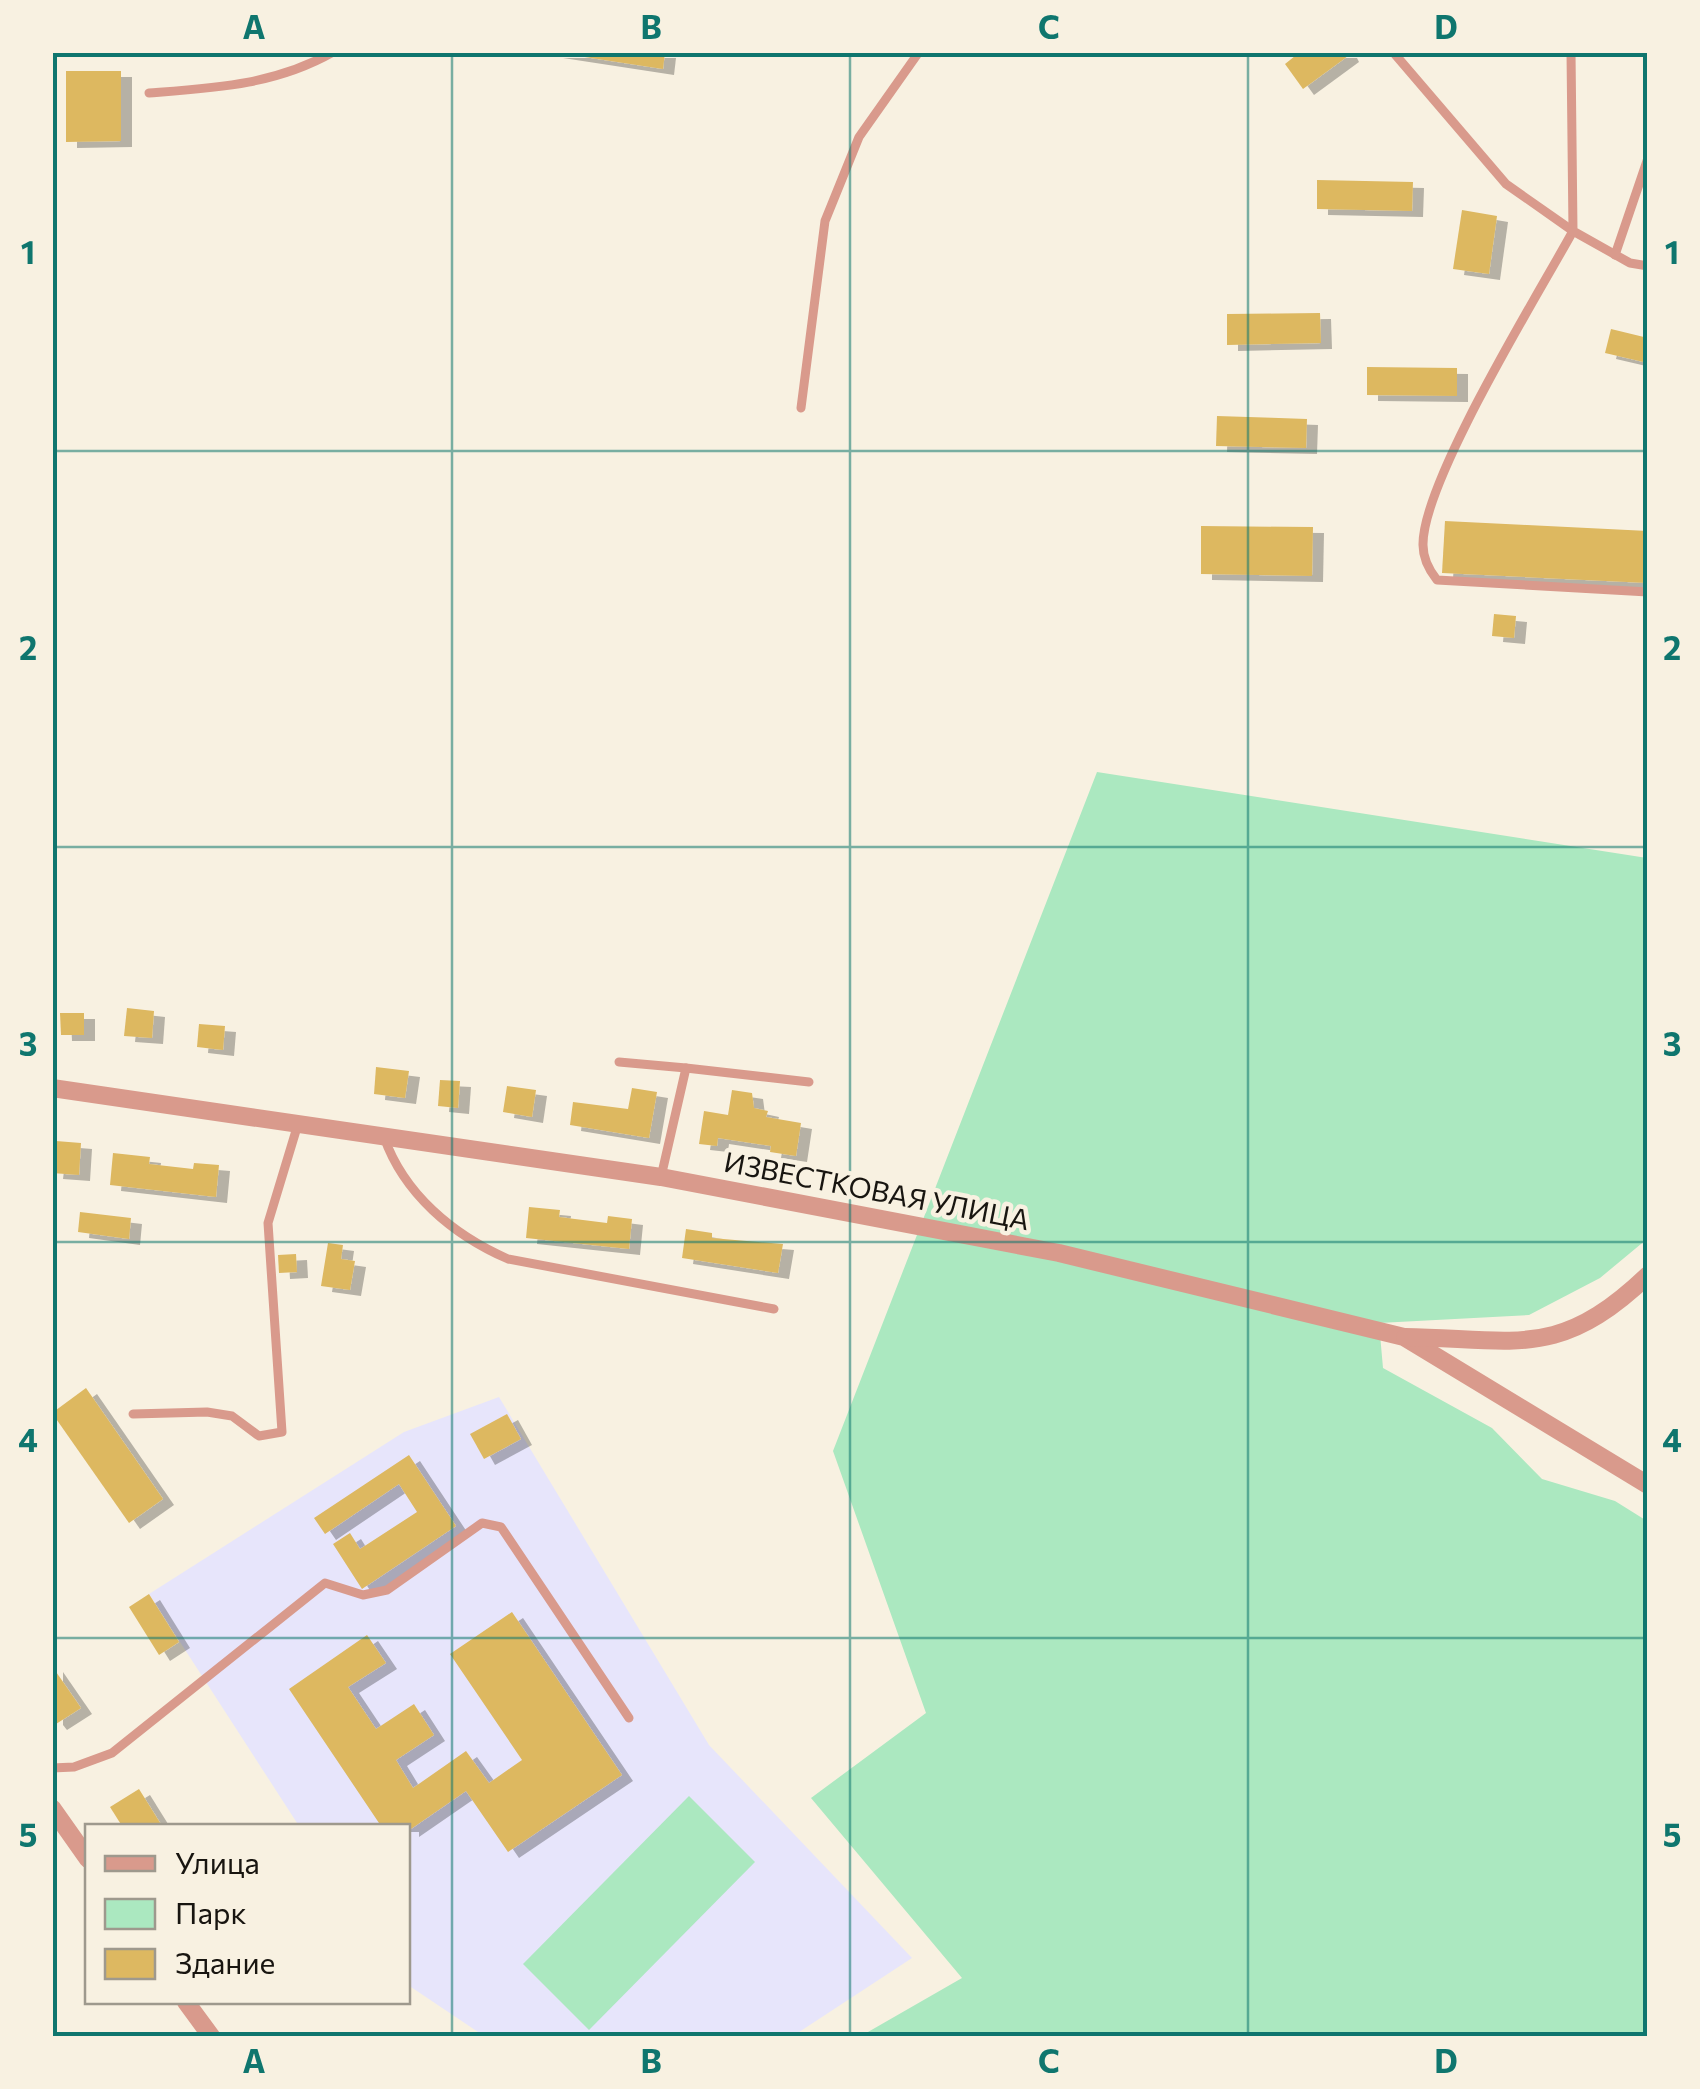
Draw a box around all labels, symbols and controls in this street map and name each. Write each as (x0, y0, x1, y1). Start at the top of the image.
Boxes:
text: A (243, 6, 266, 46)
text: B (640, 6, 662, 46)
text: C (1038, 6, 1060, 46)
text: D (1434, 6, 1458, 46)
text: 1 (21, 231, 35, 271)
text: 1 (1665, 231, 1679, 271)
text: 2 (19, 627, 37, 667)
text: 2 (1663, 627, 1681, 667)
text: 3 (19, 1023, 37, 1063)
text: 3 (1663, 1023, 1681, 1063)
street label: ИЗВЕСТКОВАЯ УЛИЦА (721, 1144, 1033, 1236)
text: 4 (18, 1419, 38, 1459)
text: 4 (1662, 1419, 1682, 1459)
text: 5 (19, 1814, 37, 1854)
text: 5 (1663, 1814, 1681, 1854)
legend (85, 1824, 410, 2004)
text: Улица (175, 1843, 260, 1880)
text: Парк (175, 1893, 247, 1930)
text: Здание (175, 1943, 275, 1980)
text: A (243, 2040, 266, 2080)
text: B (640, 2040, 662, 2080)
text: C (1038, 2040, 1060, 2080)
text: D (1434, 2040, 1458, 2080)

